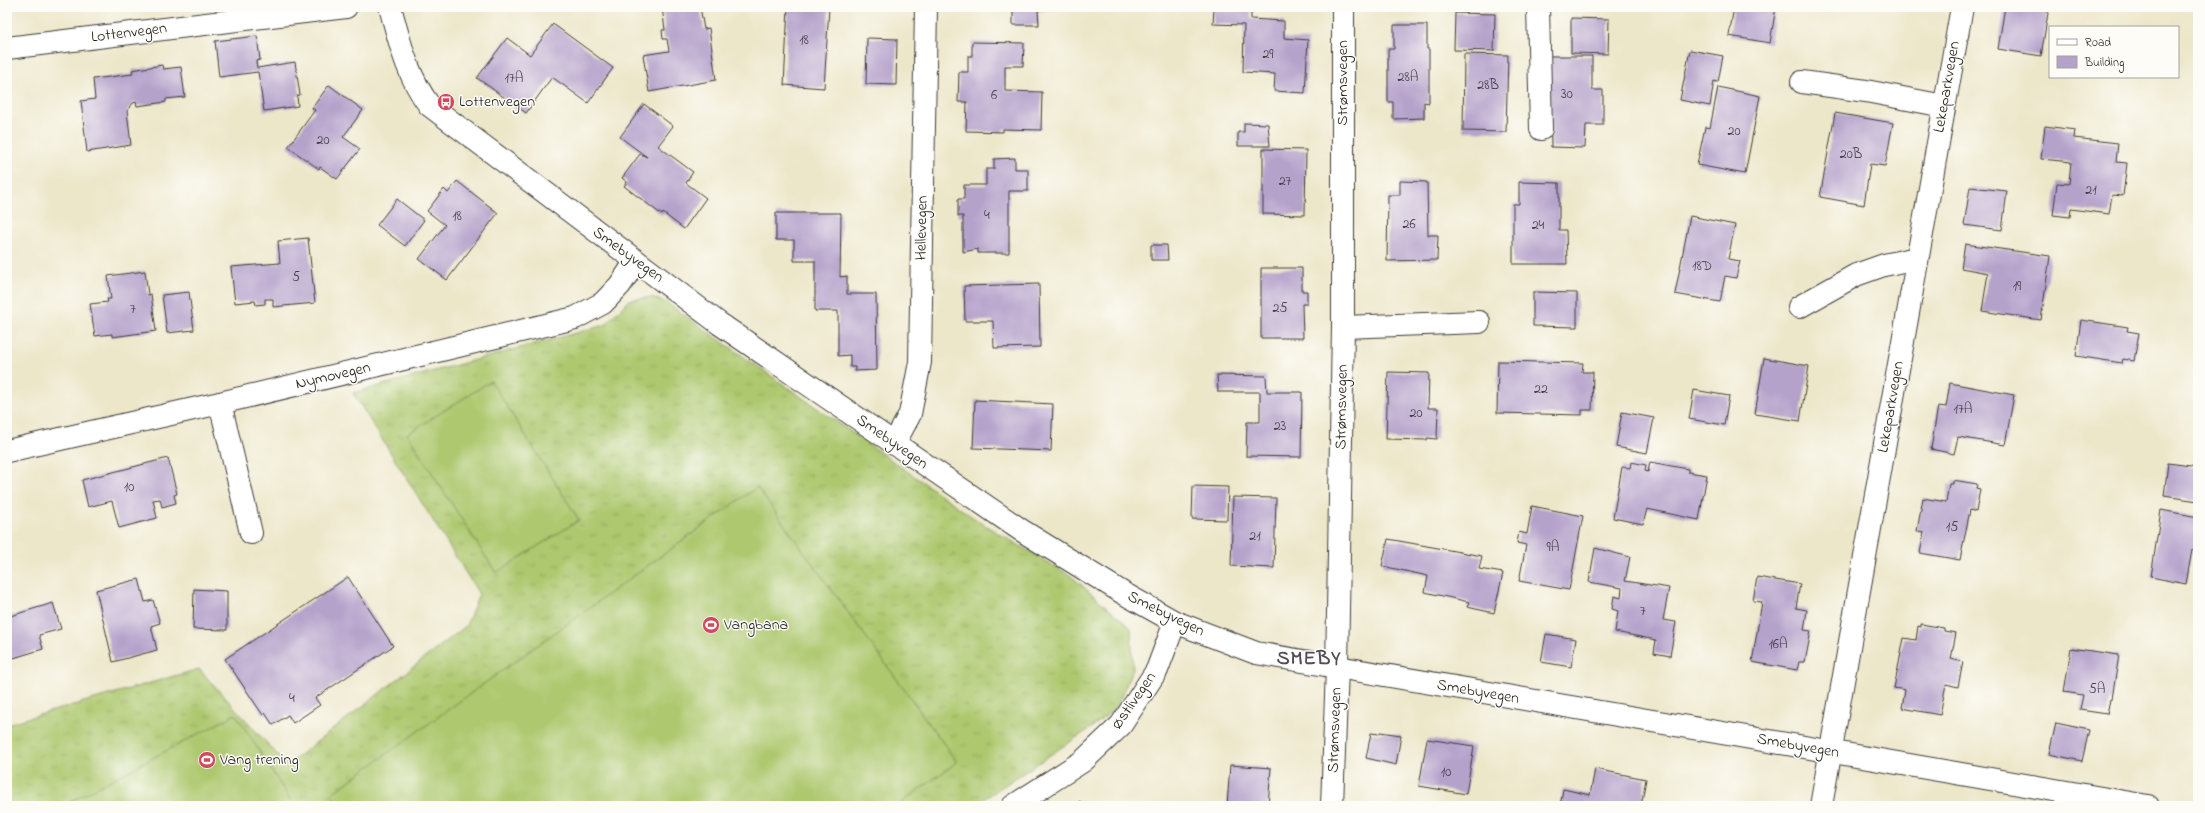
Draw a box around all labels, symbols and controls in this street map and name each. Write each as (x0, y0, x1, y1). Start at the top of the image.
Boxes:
street label: Lottenvegen (90, 16, 168, 50)
legend (2049, 26, 2179, 78)
house number: 18 (799, 30, 809, 51)
text: Road (2085, 34, 2111, 52)
street label: Lekeparkvegen (1927, 39, 1967, 135)
street label: Strømsvegen (1331, 40, 1355, 126)
house number: 29 (1262, 44, 1274, 65)
text: Building (2084, 54, 2124, 73)
house number: 28A (1398, 67, 1418, 88)
house number: 17A (505, 68, 523, 89)
house number: 28B (1477, 75, 1499, 96)
house number: 30 (1561, 84, 1573, 105)
house number: 6 (991, 85, 997, 106)
place label: Lottenvegen (459, 90, 535, 114)
bus stop icon: Lottenvegen (436, 92, 456, 112)
house number: 20 (1727, 121, 1741, 142)
house number: 20 (316, 130, 330, 151)
house number: 20B (1840, 144, 1862, 165)
house number: 27 (1279, 171, 1292, 192)
house number: 21 (2085, 180, 2097, 201)
street label: Hellevegen (909, 195, 935, 261)
house number: 4 (984, 205, 990, 226)
house number: 18 (452, 206, 462, 227)
house number: 26 (1402, 214, 1416, 235)
house number: 24 (1532, 215, 1545, 236)
street label: Smebyvegen (587, 221, 669, 289)
house number: 18D (1692, 256, 1712, 277)
house number: 5 (292, 267, 300, 288)
house number: 19 (2013, 276, 2022, 297)
house number: 25 (1273, 298, 1287, 319)
house number: 7 (130, 299, 136, 320)
street label: Nymovegen (293, 356, 373, 396)
street label: Lekeparkvegen (1871, 359, 1911, 455)
street label: Strømsvegen (1329, 364, 1355, 450)
house number: 22 (1534, 379, 1548, 400)
house number: 17A (1954, 399, 1972, 420)
house number: 20 (1409, 403, 1423, 424)
street label: Smebyvegen (851, 408, 933, 476)
house number: 23 (1274, 416, 1287, 437)
house number: 10 (124, 477, 134, 498)
house number: 15 (1946, 517, 1958, 538)
house number: 21 (1249, 526, 1261, 547)
house number: 9A (1547, 537, 1559, 558)
street label: Smebyvegen (1123, 585, 1209, 643)
house number: 7 (1640, 601, 1646, 622)
place label: Vangbana (723, 613, 788, 637)
sports icon: Vangbana (701, 615, 721, 635)
house number: 16A (1768, 634, 1788, 655)
district label: SMEBY (1277, 645, 1341, 674)
street label: Østlivegen (1105, 667, 1163, 735)
street label: Smebyvegen (1435, 673, 1521, 711)
house number: 5A (2089, 679, 2105, 700)
street label: Strømsvegen (1322, 687, 1348, 773)
house number: 4 (289, 688, 295, 709)
street label: Smebyvegen (1755, 727, 1841, 765)
place label: Vang trening (219, 748, 299, 772)
sports icon: Vang trening (197, 750, 217, 770)
house number: 10 (1441, 762, 1451, 783)

